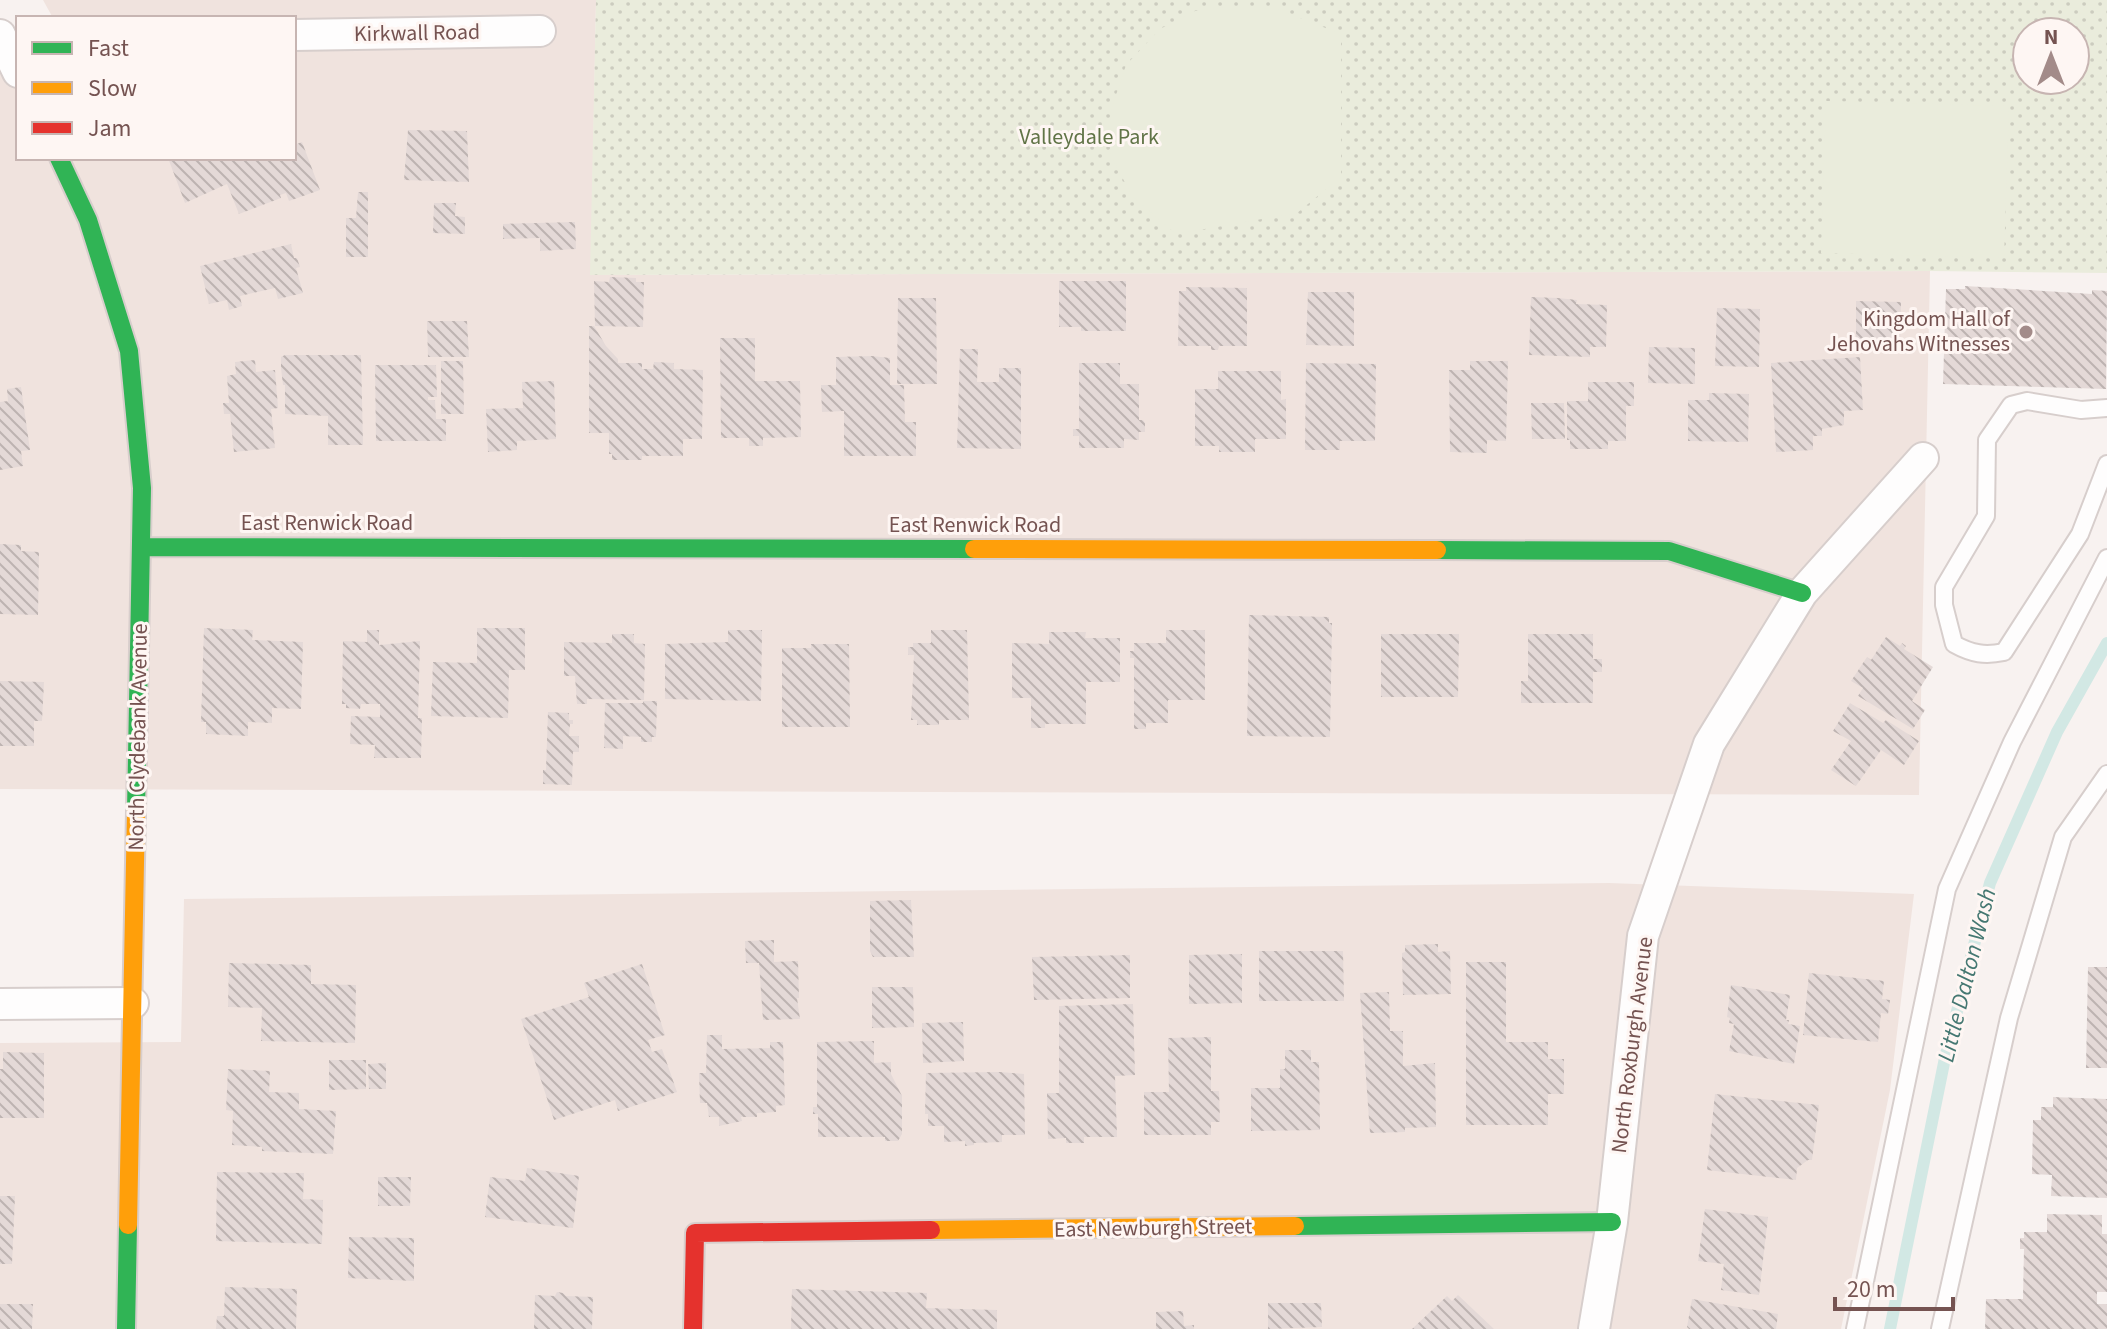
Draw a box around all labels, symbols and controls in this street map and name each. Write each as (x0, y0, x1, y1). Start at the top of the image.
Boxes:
legend (16, 16, 296, 160)
street label: Kirkwall Road (354, 16, 480, 50)
north arrow (2011, 16, 2091, 96)
text: N (2044, 21, 2058, 53)
text: Fast (88, 31, 129, 66)
text: Slow (88, 71, 137, 106)
text: Jam (88, 111, 132, 146)
park label: Valleydale Park (1019, 121, 1159, 153)
place label: Kingdom Hall of Jehovahs Witnesses (1827, 303, 2012, 360)
marker: Kingdom Hall of Jehovahs Witnesses (2017, 323, 2035, 341)
street label: East Renwick Road (241, 507, 413, 539)
street label: East Renwick Road (889, 509, 1061, 541)
street label: North Clydebank Avenue (120, 623, 156, 851)
water label: Little Dalton Wash (1928, 884, 2006, 1066)
street label: North Roxburgh Avenue (1603, 935, 1661, 1155)
street label: East Newburgh Street (1053, 1210, 1253, 1246)
scale bar (1835, 1261, 1953, 1311)
text: 20 m (1847, 1272, 1896, 1307)

